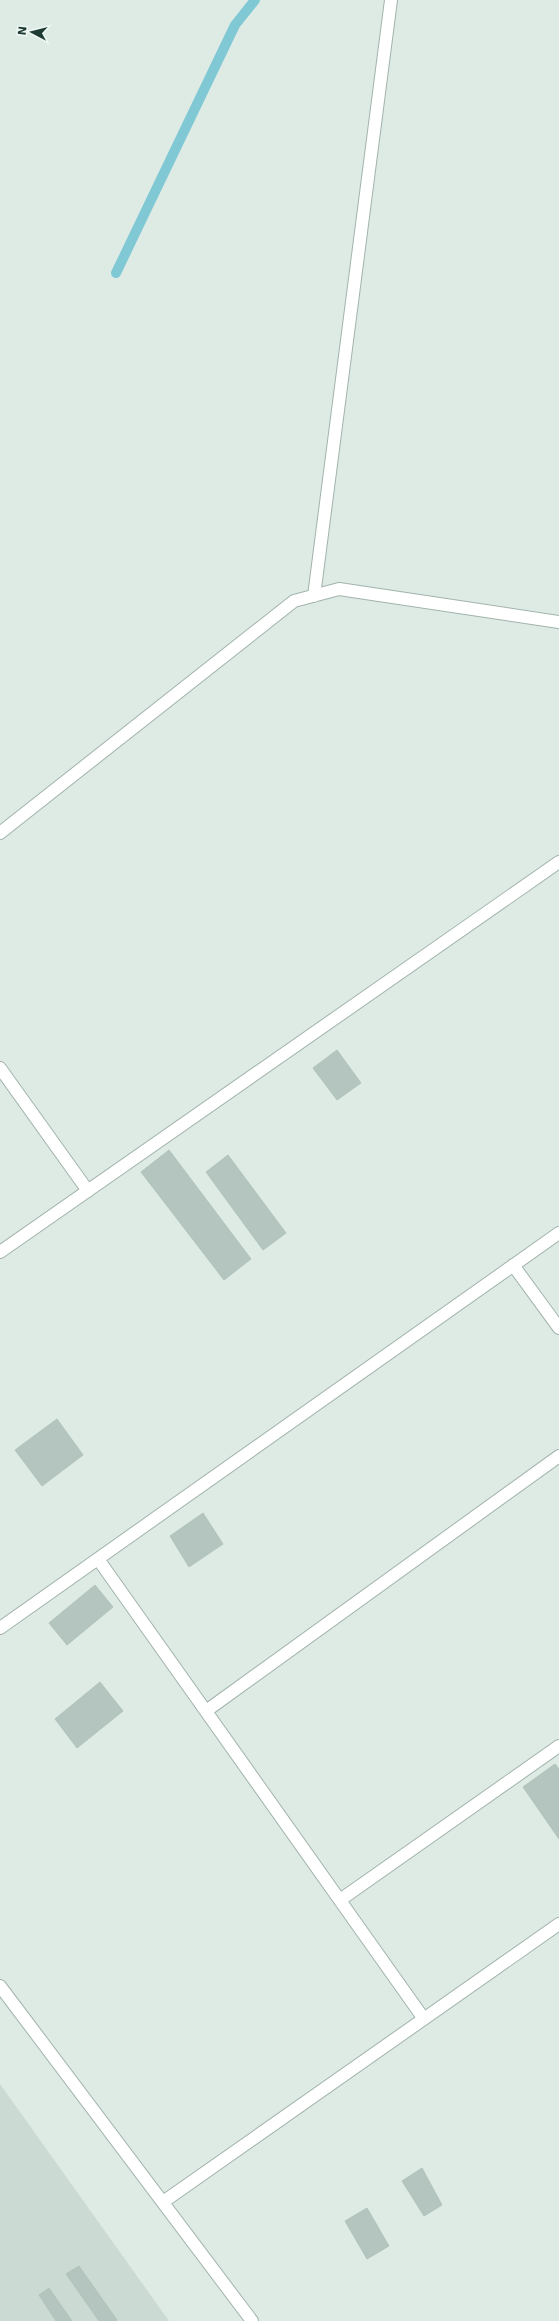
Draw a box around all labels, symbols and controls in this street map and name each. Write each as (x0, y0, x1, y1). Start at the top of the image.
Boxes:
north arrow (12, 12, 52, 52)
text: N (16, 25, 30, 36)

